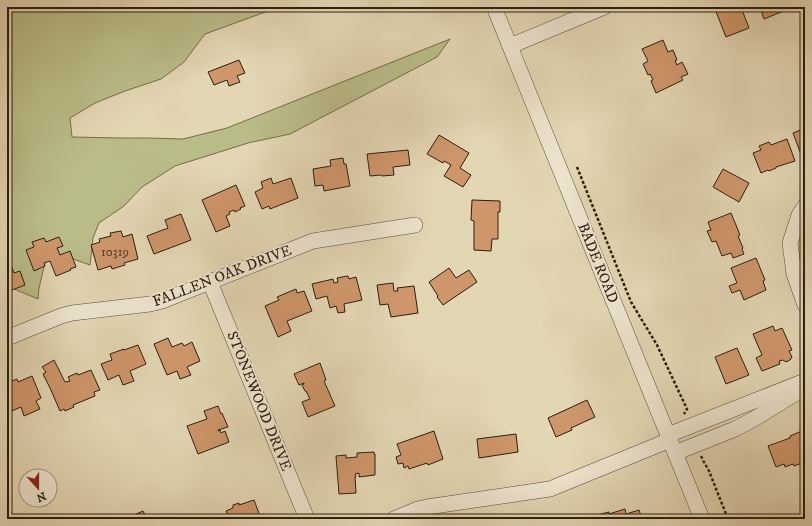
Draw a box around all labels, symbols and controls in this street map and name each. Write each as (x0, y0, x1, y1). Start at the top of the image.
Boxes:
street label: BADE ROAD (573, 220, 623, 306)
street label: FALLEN OAK DRIVE (150, 241, 294, 311)
house number: 10319 (101, 244, 129, 260)
street label: STONEWOOD DRIVE (222, 328, 296, 474)
north arrow (18, 468, 58, 508)
text: N (35, 488, 48, 505)

